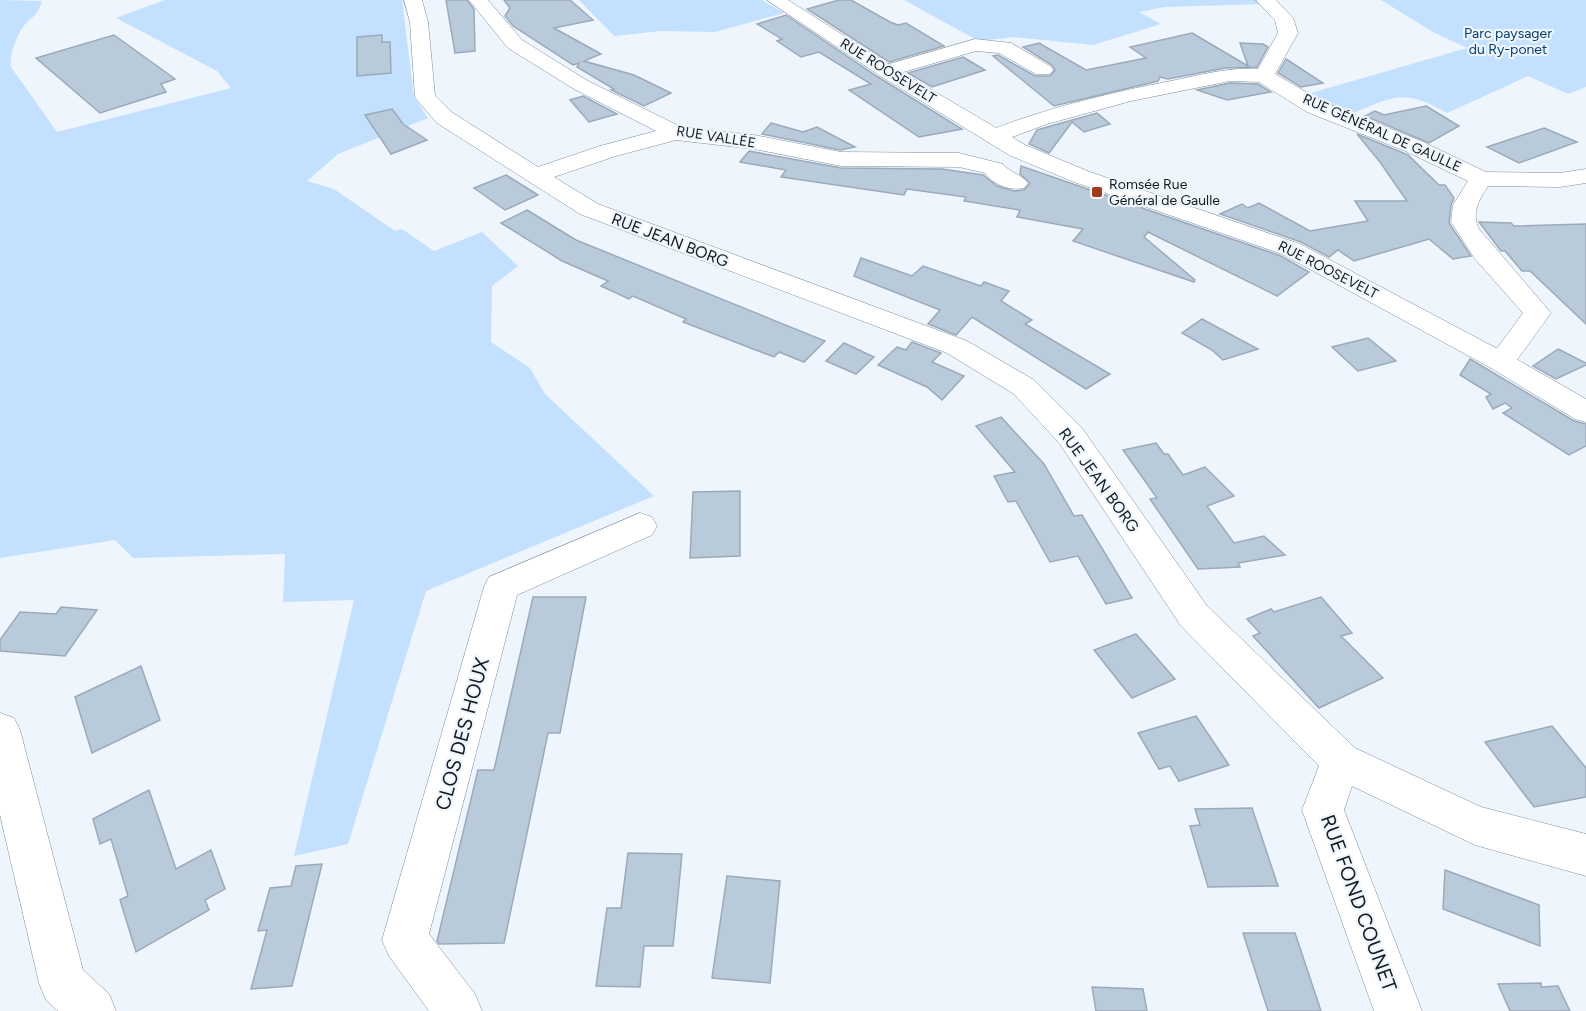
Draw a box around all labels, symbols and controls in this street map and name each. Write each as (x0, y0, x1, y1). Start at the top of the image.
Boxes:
park label: Parc paysager du Ry-ponet (1464, 25, 1552, 58)
street label: RUE ROOSEVELT (837, 35, 939, 107)
street label: RUE GÉNÉRAL DE GAULLE (1300, 90, 1464, 176)
street label: RUE VALLÉE (675, 122, 757, 152)
place label: Romsée Rue Général de Gaulle (1109, 176, 1220, 209)
marker: Romsée Rue Général de Gaulle (1090, 185, 1104, 199)
street label: RUE JEAN BORG (609, 209, 731, 271)
street label: RUE ROOSEVELT (1275, 238, 1381, 303)
street label: RUE JEAN BORG (1055, 424, 1143, 536)
street label: CLOS DES HOUX (430, 654, 494, 813)
street label: RUE FOND COUNET (1316, 811, 1402, 995)

